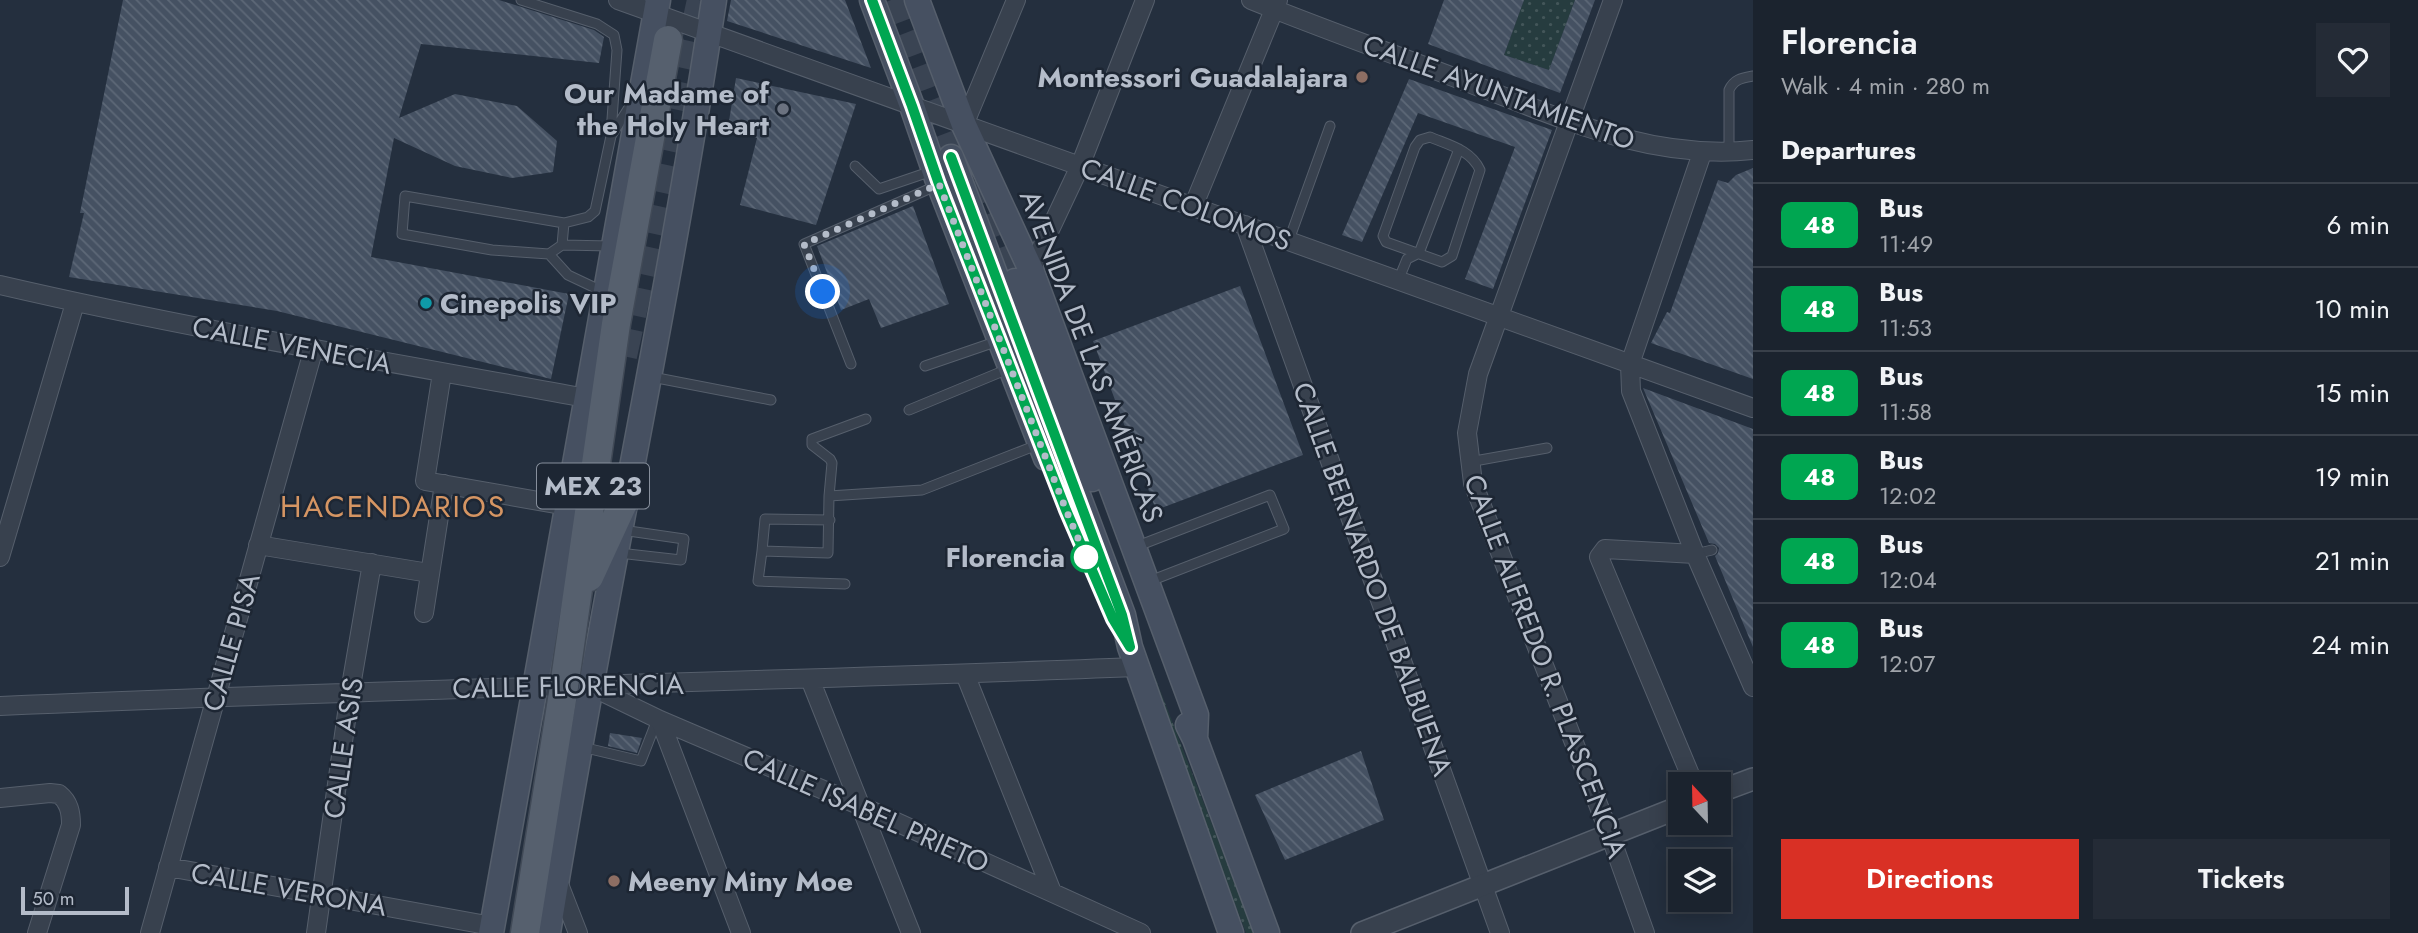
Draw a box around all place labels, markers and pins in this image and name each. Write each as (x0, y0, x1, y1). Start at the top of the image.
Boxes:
place label: Montessori Guadalajara (1037, 57, 1348, 98)
marker: Montessori Guadalajara (1354, 69, 1370, 85)
place label: Our Madame of the Holy Heart (564, 73, 770, 146)
marker: Our Madame of the Holy Heart (775, 101, 791, 117)
place label: Cinepolis VIP (440, 283, 617, 324)
marker: Cinepolis VIP (418, 295, 434, 311)
place label: Florencia (946, 537, 1065, 578)
marker: Florencia (1071, 542, 1101, 572)
place label: Meeny Miny Moe (628, 861, 853, 902)
marker: Meeny Miny Moe (606, 873, 622, 889)

